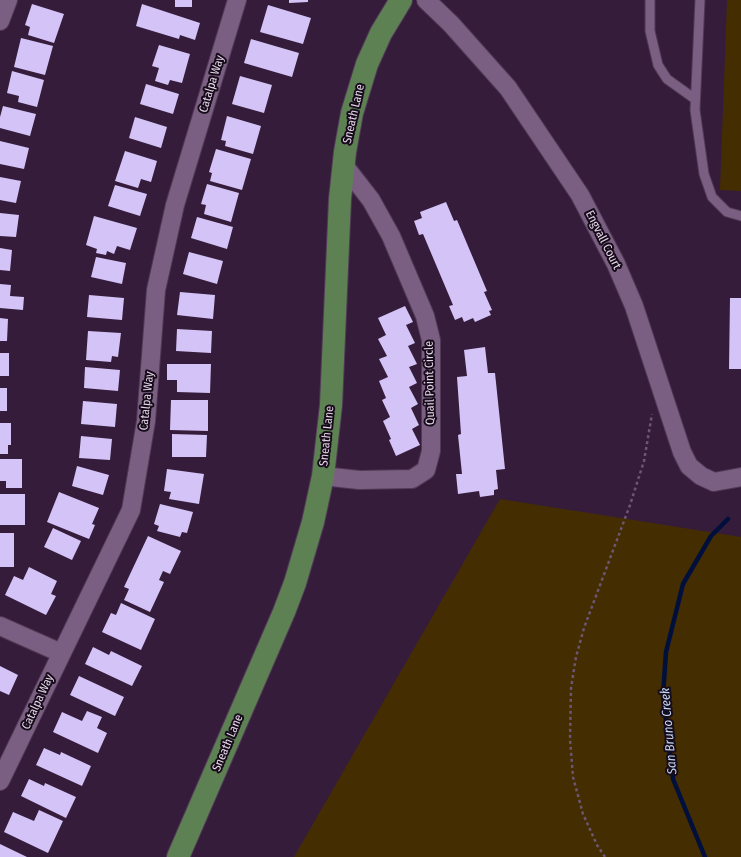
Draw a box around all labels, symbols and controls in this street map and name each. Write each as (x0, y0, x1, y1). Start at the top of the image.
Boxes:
street label: Catalpa Way (196, 54, 228, 114)
street label: Sneath Lane (340, 83, 368, 145)
street label: Engvall Court (582, 208, 624, 272)
street label: Quail Point Circle (422, 341, 438, 425)
street label: Catalpa Way (137, 371, 157, 431)
street label: Sneath Lane (317, 405, 337, 467)
street label: Catalpa Way (19, 672, 57, 732)
water label: San Bruno Creek (657, 687, 681, 775)
street label: Sneath Lane (210, 712, 246, 774)

